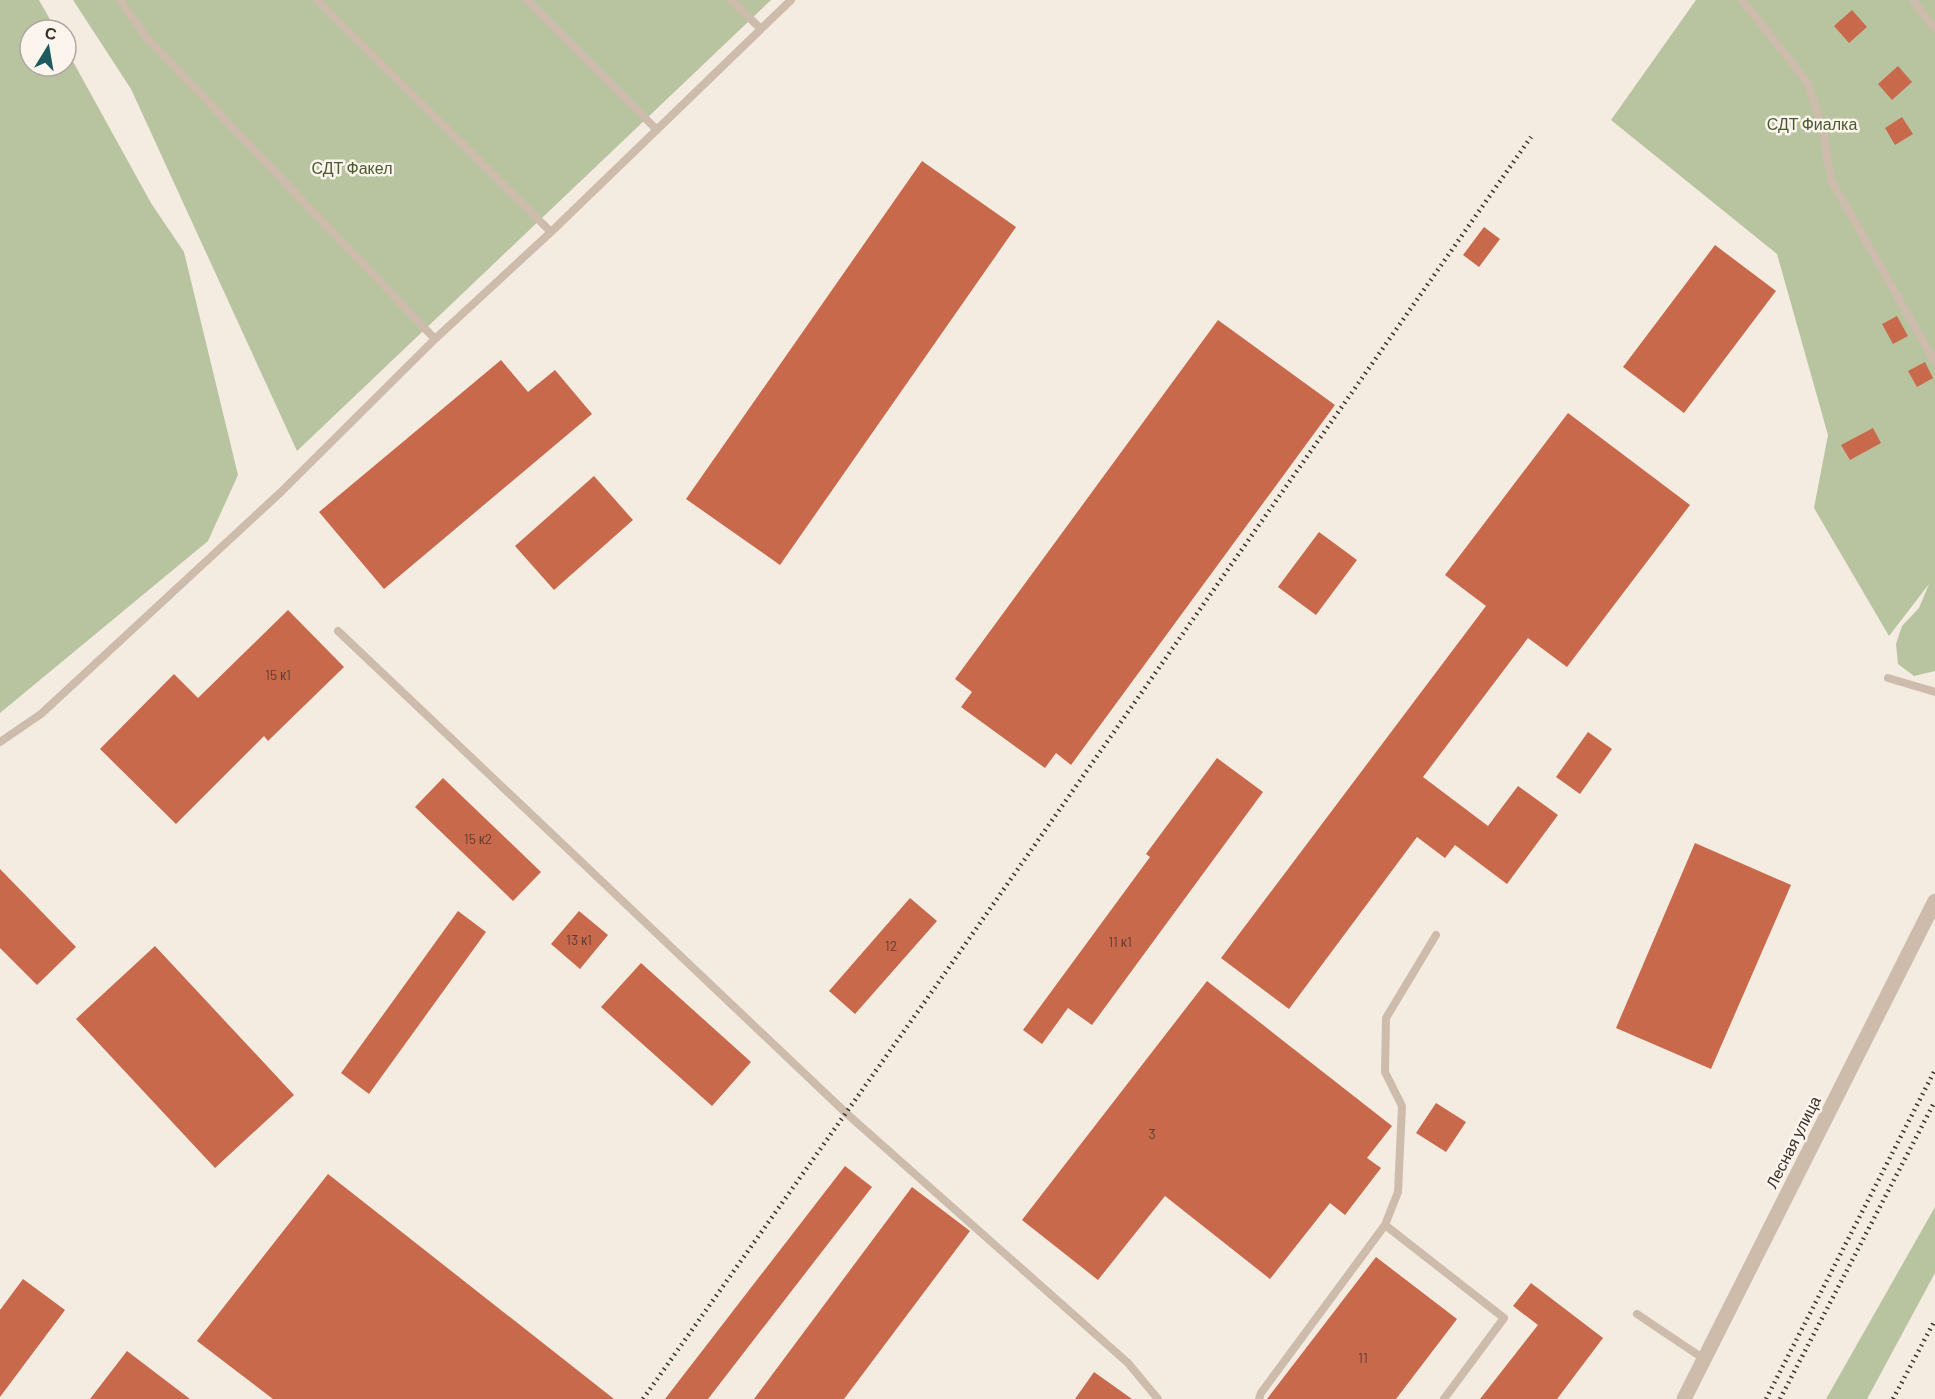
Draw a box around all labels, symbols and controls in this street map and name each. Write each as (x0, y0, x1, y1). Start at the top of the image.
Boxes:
north arrow (18, 18, 78, 78)
text: С (43, 22, 59, 43)
park label: СДТ Фиалка (1767, 114, 1857, 133)
park label: СДТ Факел (312, 158, 392, 177)
house number: 15 к1 (265, 666, 291, 683)
house number: 15 к2 (464, 830, 492, 847)
house number: 13 к1 (566, 931, 592, 948)
house number: 11 к1 (1108, 933, 1132, 950)
house number: 12 (885, 937, 897, 954)
street label: Лесная улица (1761, 1092, 1824, 1191)
house number: 3 (1148, 1125, 1156, 1142)
house number: 11 (1358, 1349, 1368, 1366)

